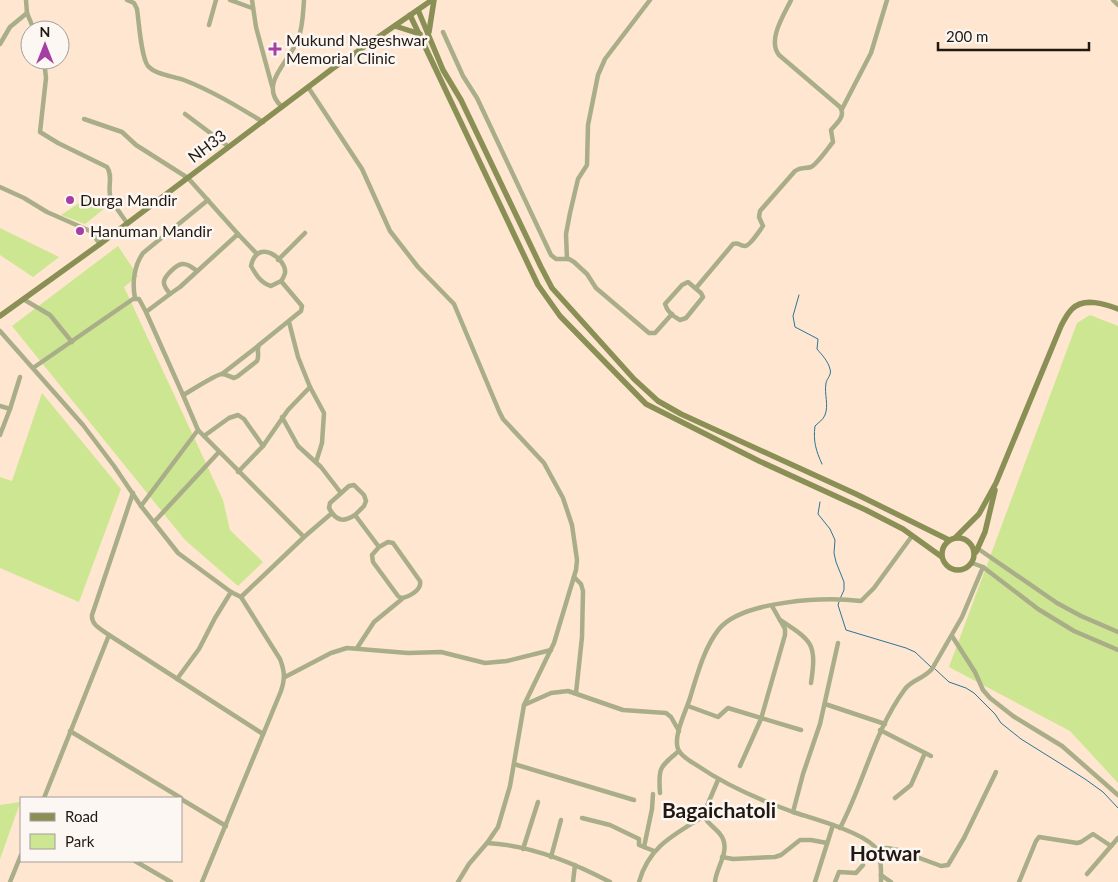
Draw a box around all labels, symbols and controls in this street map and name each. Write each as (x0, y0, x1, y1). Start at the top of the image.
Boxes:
north arrow (20, 20, 70, 70)
scale bar (938, 20, 1089, 52)
text: N (40, 23, 50, 40)
text: 200 m (946, 27, 988, 45)
place label: Mukund Nageshwar Memorial Clinic (286, 30, 427, 67)
marker: Mukund Nageshwar Memorial Clinic (268, 42, 282, 56)
street label: NH33 (184, 125, 230, 166)
place label: Durga Mandir (80, 190, 177, 209)
marker: Durga Mandir (64, 194, 76, 206)
place label: Hanuman Mandir (90, 221, 212, 240)
marker: Hanuman Mandir (74, 225, 86, 237)
legend (20, 797, 182, 862)
district label: Bagaichatoli (662, 797, 776, 822)
text: Road (65, 807, 98, 825)
text: Park (65, 832, 95, 850)
district label: Hotwar (850, 840, 921, 865)

